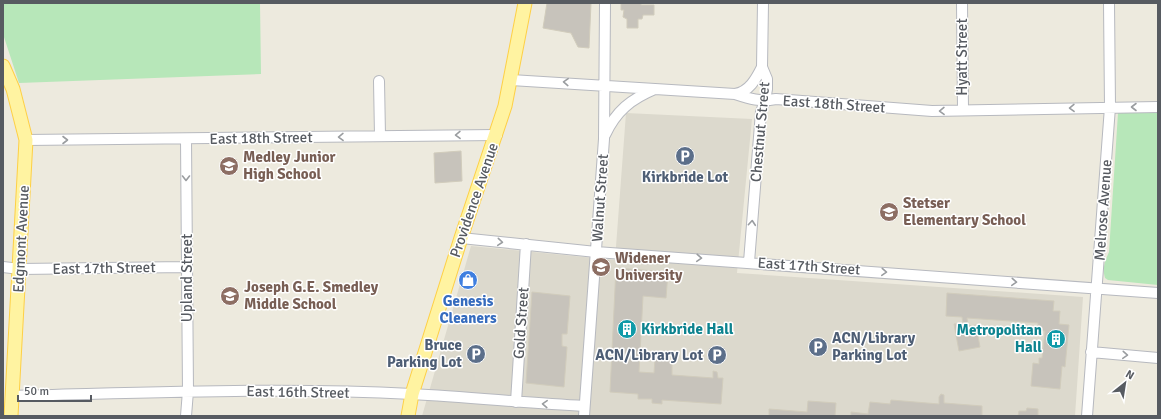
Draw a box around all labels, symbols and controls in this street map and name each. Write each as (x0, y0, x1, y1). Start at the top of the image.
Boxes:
street label: Hyatt Street (953, 18, 971, 96)
one-way arrow (563, 78, 569, 87)
street label: Chestnut Street (747, 81, 773, 183)
street label: East 18th Street (782, 91, 886, 117)
one-way arrow (1131, 103, 1137, 111)
one-way arrow (1069, 104, 1075, 112)
one-way arrow (939, 106, 945, 115)
street label: East 18th Street (209, 128, 313, 148)
one-way arrow (455, 131, 461, 139)
one-way arrow (338, 133, 344, 141)
one-way arrow (62, 136, 68, 144)
street label: Providence Avenue (446, 140, 502, 260)
parking icon: Kirkbride Lot (674, 145, 696, 167)
place label: Medley Junior High School (243, 148, 335, 183)
street label: Walnut Street (588, 153, 612, 243)
school or university icon: Medley Junior High School (218, 155, 240, 177)
street label: Melrose Avenue (1090, 159, 1116, 261)
place label: Kirkbride Lot (642, 168, 729, 186)
one-way arrow (182, 175, 190, 181)
street label: Edgmont Avenue (9, 185, 33, 293)
place label: Stetser Elementary School (903, 194, 1026, 229)
school or university icon: Stetser Elementary School (878, 201, 900, 223)
one-way arrow (747, 220, 756, 226)
street label: Upland Street (178, 234, 196, 322)
one-way arrow (497, 237, 503, 246)
place label: Widener University (615, 249, 683, 284)
street label: East 17th Street (757, 253, 861, 279)
one-way arrow (696, 254, 702, 263)
school or university icon: Widener University (590, 256, 612, 278)
street label: East 17th Street (52, 258, 156, 278)
one-way arrow (881, 268, 887, 277)
shop icon: Genesis Cleaners (457, 269, 479, 291)
one-way arrow (1011, 277, 1017, 286)
place label: Joseph G.E. Smedley Middle School (244, 278, 379, 313)
school or university icon: Joseph G.E. Smedley Middle School (219, 285, 241, 307)
street label: Gold Street (510, 286, 532, 360)
place label: Genesis Cleaners (439, 292, 497, 327)
building icon: Kirkbride Hall (616, 318, 638, 340)
place label: Kirkbride Hall (641, 320, 734, 338)
place label: Metropolitan Hall (957, 321, 1042, 356)
building icon: Metropolitan Hall (1045, 328, 1067, 350)
place label: ACN/Library Parking Lot (832, 329, 916, 364)
place label: Bruce Parking Lot (387, 336, 462, 371)
parking icon: ACN/Library Parking Lot (807, 336, 829, 358)
parking icon: Bruce Parking Lot (465, 343, 487, 365)
parking icon: ACN/Library Lot (706, 344, 728, 366)
place label: ACN/Library Lot (595, 346, 703, 364)
one-way arrow (1122, 351, 1128, 360)
north arrow (1105, 363, 1145, 403)
text: N (1123, 367, 1136, 382)
scale bar (18, 377, 91, 403)
street label: East 16th Street (246, 382, 350, 402)
text: 50 m (24, 384, 49, 399)
one-way arrow (542, 399, 548, 408)

